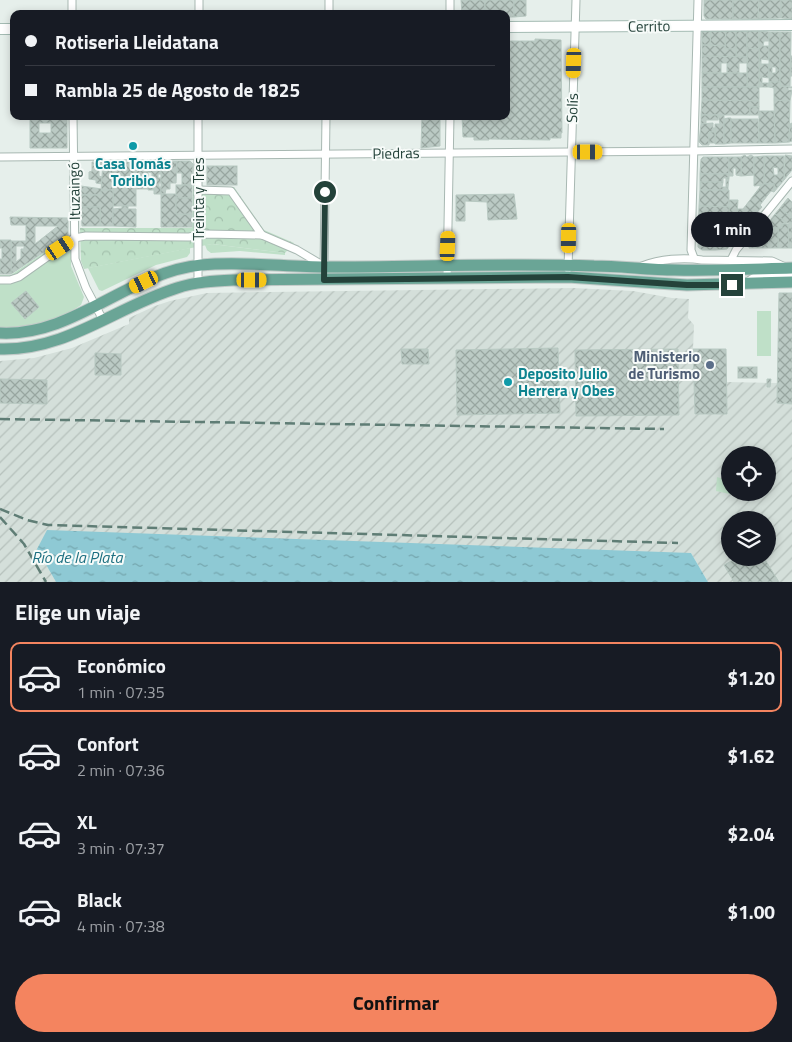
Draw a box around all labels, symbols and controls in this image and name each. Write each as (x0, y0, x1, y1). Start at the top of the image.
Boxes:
street label: Cerrito (628, 14, 670, 38)
text: Rotiseria Lleidatana (55, 27, 219, 56)
car (565, 48, 582, 78)
text: Rambla 25 de Agosto de 1825 (55, 75, 300, 104)
street label: Solís (560, 93, 584, 123)
marker: Casa Tomás Toribio (127, 140, 139, 152)
street label: Piedras (372, 141, 420, 165)
car (573, 145, 603, 160)
place label: Casa Tomás Toribio (95, 152, 171, 192)
street label: Treinta y Tres (187, 157, 210, 241)
street label: Ituzaingó (62, 162, 86, 220)
route start (314, 181, 336, 203)
callout: 1 min (691, 212, 773, 248)
text: 1 min (713, 217, 751, 241)
car (561, 223, 576, 253)
car (439, 231, 456, 261)
car (43, 233, 76, 263)
car (127, 269, 160, 295)
car (237, 273, 267, 288)
route end (721, 274, 743, 296)
place label: Ministerio de Turismo (628, 345, 700, 385)
marker: Ministerio de Turismo (704, 359, 716, 371)
place label: Deposito Julio Herrera y Obes (518, 362, 615, 402)
marker: Deposito Julio Herrera y Obes (502, 376, 514, 388)
map controls (721, 446, 776, 566)
button: locate (721, 446, 776, 501)
button: layers (721, 511, 776, 566)
water label: Río de la Plata (32, 545, 123, 569)
text: Elige un viaje (15, 595, 141, 629)
text: Económico (77, 651, 166, 680)
icon: car (17, 655, 62, 700)
text: $1.20 (728, 663, 775, 692)
text: 1 min · 07:35 (77, 680, 165, 704)
text: Confort (77, 729, 139, 758)
icon: car (17, 733, 62, 778)
text: $1.62 (728, 741, 775, 770)
text: 2 min · 07:36 (77, 758, 165, 782)
text: XL (77, 807, 97, 836)
icon: car (17, 811, 62, 856)
text: $2.04 (728, 819, 775, 848)
text: 3 min · 07:37 (77, 836, 165, 860)
text: Black (77, 885, 122, 914)
icon: car (17, 889, 62, 934)
text: $1.00 (728, 897, 775, 926)
text: 4 min · 07:38 (77, 914, 165, 938)
button: Confirmar (15, 974, 777, 1032)

